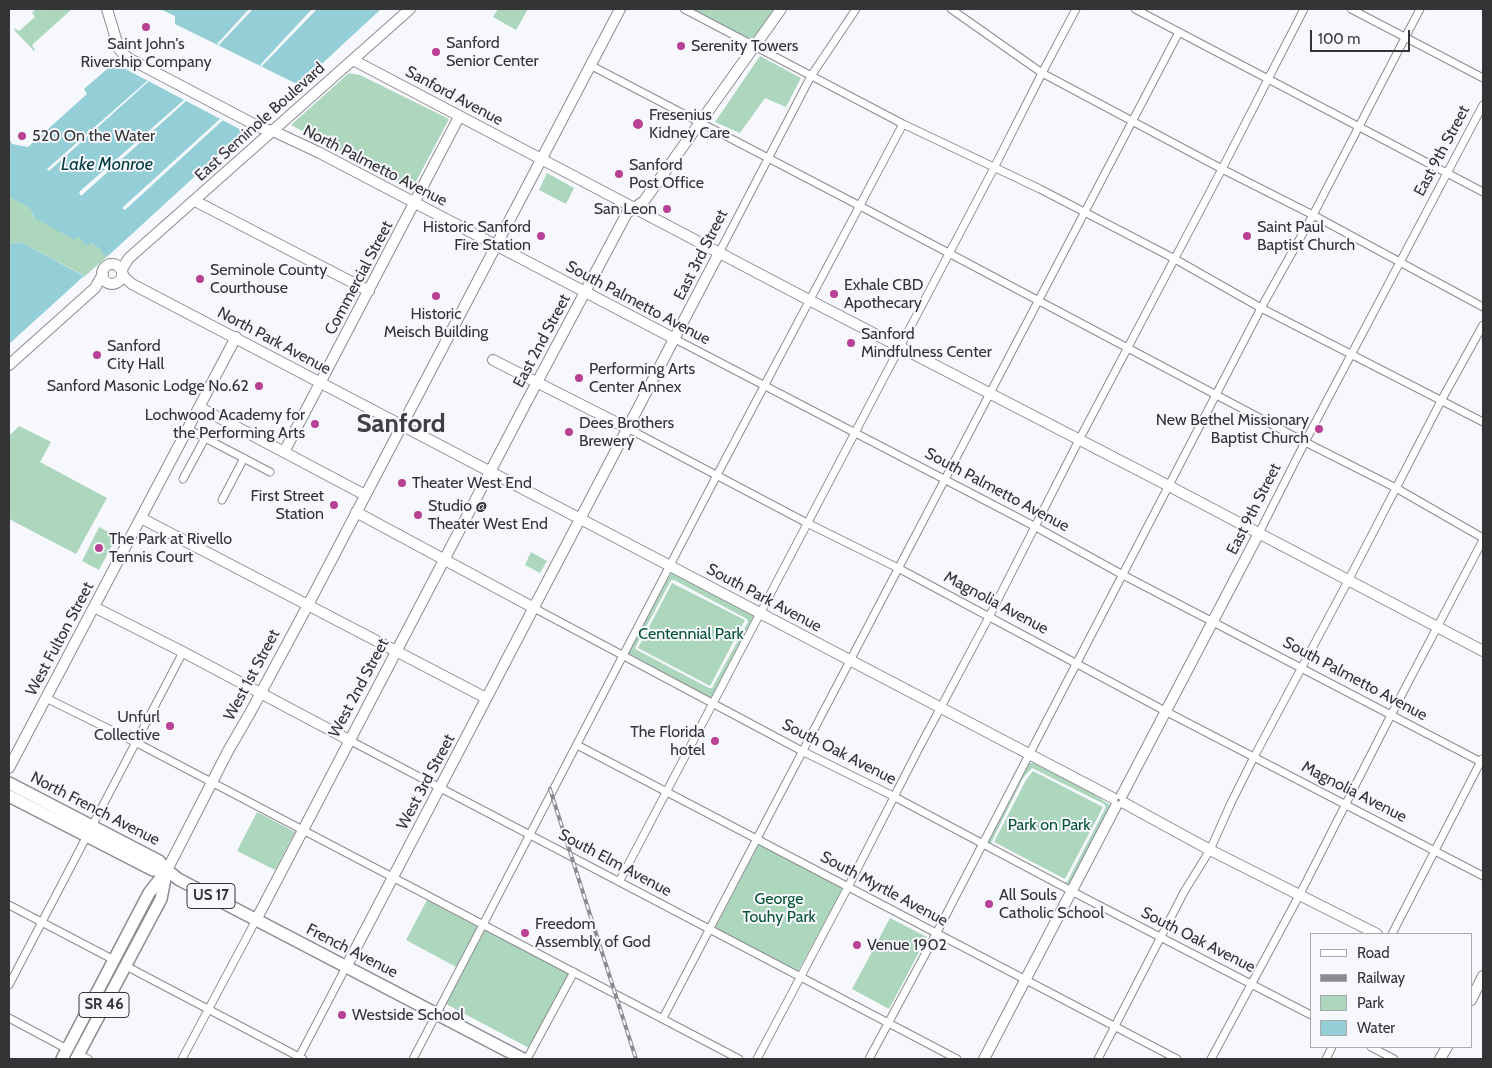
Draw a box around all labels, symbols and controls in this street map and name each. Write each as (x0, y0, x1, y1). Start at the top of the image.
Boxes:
scale bar (1312, 20, 1412, 52)
marker: Saint John's Rivership Company (140, 21, 152, 33)
text: 100 m (1318, 30, 1360, 48)
place label: Sanford Senior Center (446, 33, 539, 71)
place label: Saint John's Rivership Company (81, 34, 211, 72)
place label: Serenity Towers (691, 36, 798, 56)
marker: Serenity Towers (675, 40, 687, 52)
marker: Sanford Senior Center (430, 46, 442, 58)
street label: East Seminole Boulevard (191, 59, 329, 185)
street label: Sanford Avenue (402, 62, 506, 130)
street label: East 9th Street (1410, 102, 1474, 200)
place label: Fresenius Kidney Care (649, 105, 730, 143)
marker: Fresenius Kidney Care (631, 117, 645, 131)
street label: North Palmetto Avenue (300, 121, 450, 211)
place label: 520 On the Water (32, 126, 155, 146)
marker: 520 On the Water (16, 130, 28, 142)
water label: Lake Monroe (61, 154, 153, 176)
place label: Sanford Post Office (629, 155, 704, 193)
marker: Sanford Post Office (613, 168, 625, 180)
place label: San Leon (594, 199, 657, 219)
marker: San Leon (661, 203, 673, 215)
street label: East 3rd Street (670, 206, 732, 304)
place label: Historic Sanford Fire Station (423, 217, 531, 255)
place label: Saint Paul Baptist Church (1257, 217, 1355, 255)
street label: Commercial Street (321, 218, 397, 338)
marker: Historic Sanford Fire Station (535, 230, 547, 242)
marker: Saint Paul Baptist Church (1241, 230, 1253, 242)
street label: South Palmetto Avenue (563, 257, 713, 349)
place label: Seminole County Courthouse (210, 260, 327, 298)
marker: Seminole County Courthouse (194, 273, 206, 285)
place label: Exhale CBD Apothecary (844, 275, 923, 313)
marker: Exhale CBD Apothecary (828, 288, 840, 300)
marker: Historic Meisch Building (430, 290, 442, 302)
street label: East 2nd Street (509, 291, 575, 391)
street label: North Park Avenue (214, 303, 334, 379)
place label: Historic Meisch Building (384, 304, 488, 342)
place label: Sanford Mindfulness Center (861, 324, 992, 362)
place label: Sanford City Hall (107, 336, 164, 374)
marker: Sanford Mindfulness Center (845, 337, 857, 349)
marker: Sanford City Hall (91, 349, 103, 361)
place label: Performing Arts Center Annex (589, 359, 695, 397)
marker: Performing Arts Center Annex (573, 372, 585, 384)
place label: Sanford Masonic Lodge No.62 (47, 376, 249, 396)
marker: Sanford Masonic Lodge No.62 (253, 380, 265, 392)
place label: Lochwood Academy for the Performing Arts (145, 405, 305, 443)
district label: Sanford (357, 408, 445, 440)
place label: New Bethel Missionary Baptist Church (1156, 410, 1309, 448)
place label: Dees Brothers Brewery (579, 413, 674, 451)
marker: Lochwood Academy for the Performing Arts (309, 418, 321, 430)
marker: New Bethel Missionary Baptist Church (1313, 423, 1325, 435)
marker: Dees Brothers Brewery (563, 426, 575, 438)
street label: South Palmetto Avenue (922, 444, 1072, 536)
street label: East 9th Street (1223, 460, 1285, 558)
place label: Theater West End (412, 473, 532, 493)
marker: Theater West End (396, 477, 408, 489)
place label: First Street Station (251, 486, 324, 524)
place label: Studio @ Theater West End (428, 496, 548, 534)
marker: First Street Station (328, 499, 340, 511)
marker: Studio @ Theater West End (412, 509, 424, 521)
place label: The Park at Rivello Tennis Court (109, 529, 232, 567)
marker: The Park at Rivello Tennis Court (93, 542, 105, 554)
street label: South Park Avenue (703, 560, 825, 636)
street label: Magnolia Avenue (941, 567, 1051, 639)
street label: West Fulton Street (22, 579, 98, 699)
park label: Centennial Park (638, 624, 744, 644)
street label: West 1st Street (220, 626, 284, 724)
street label: South Palmetto Avenue (1280, 633, 1430, 725)
street label: West 2nd Street (325, 635, 393, 741)
place label: Unfurl Collective (94, 707, 160, 745)
street label: South Oak Avenue (779, 715, 899, 789)
marker: Unfurl Collective (164, 720, 176, 732)
place label: The Florida hotel (630, 722, 705, 760)
street label: West 3rd Street (393, 731, 459, 833)
marker: The Florida hotel (709, 735, 721, 747)
street label: Magnolia Avenue (1298, 757, 1410, 827)
street label: North French Avenue (27, 768, 163, 850)
park label: Park on Park (1008, 815, 1090, 835)
street label: South Elm Avenue (555, 825, 675, 901)
street label: South Myrtle Avenue (817, 847, 951, 931)
road number: US 17 (187, 884, 235, 908)
place label: All Souls Catholic School (999, 885, 1104, 923)
park label: George Touhy Park (742, 889, 816, 927)
marker: All Souls Catholic School (983, 898, 995, 910)
street label: South Oak Avenue (1138, 903, 1258, 977)
place label: Freedom Assembly of God (535, 914, 651, 952)
street label: French Avenue (303, 920, 401, 982)
marker: Freedom Assembly of God (519, 927, 531, 939)
legend (1310, 933, 1472, 1048)
place label: Venue 1902 (867, 935, 947, 955)
marker: Venue 1902 (851, 939, 863, 951)
text: Road (1357, 944, 1390, 962)
text: Railway (1357, 969, 1405, 987)
road number: SR 46 (79, 992, 129, 1018)
text: Park (1357, 994, 1384, 1012)
place label: Westside School (352, 1005, 464, 1025)
marker: Westside School (336, 1009, 348, 1021)
text: Water (1357, 1019, 1395, 1037)

